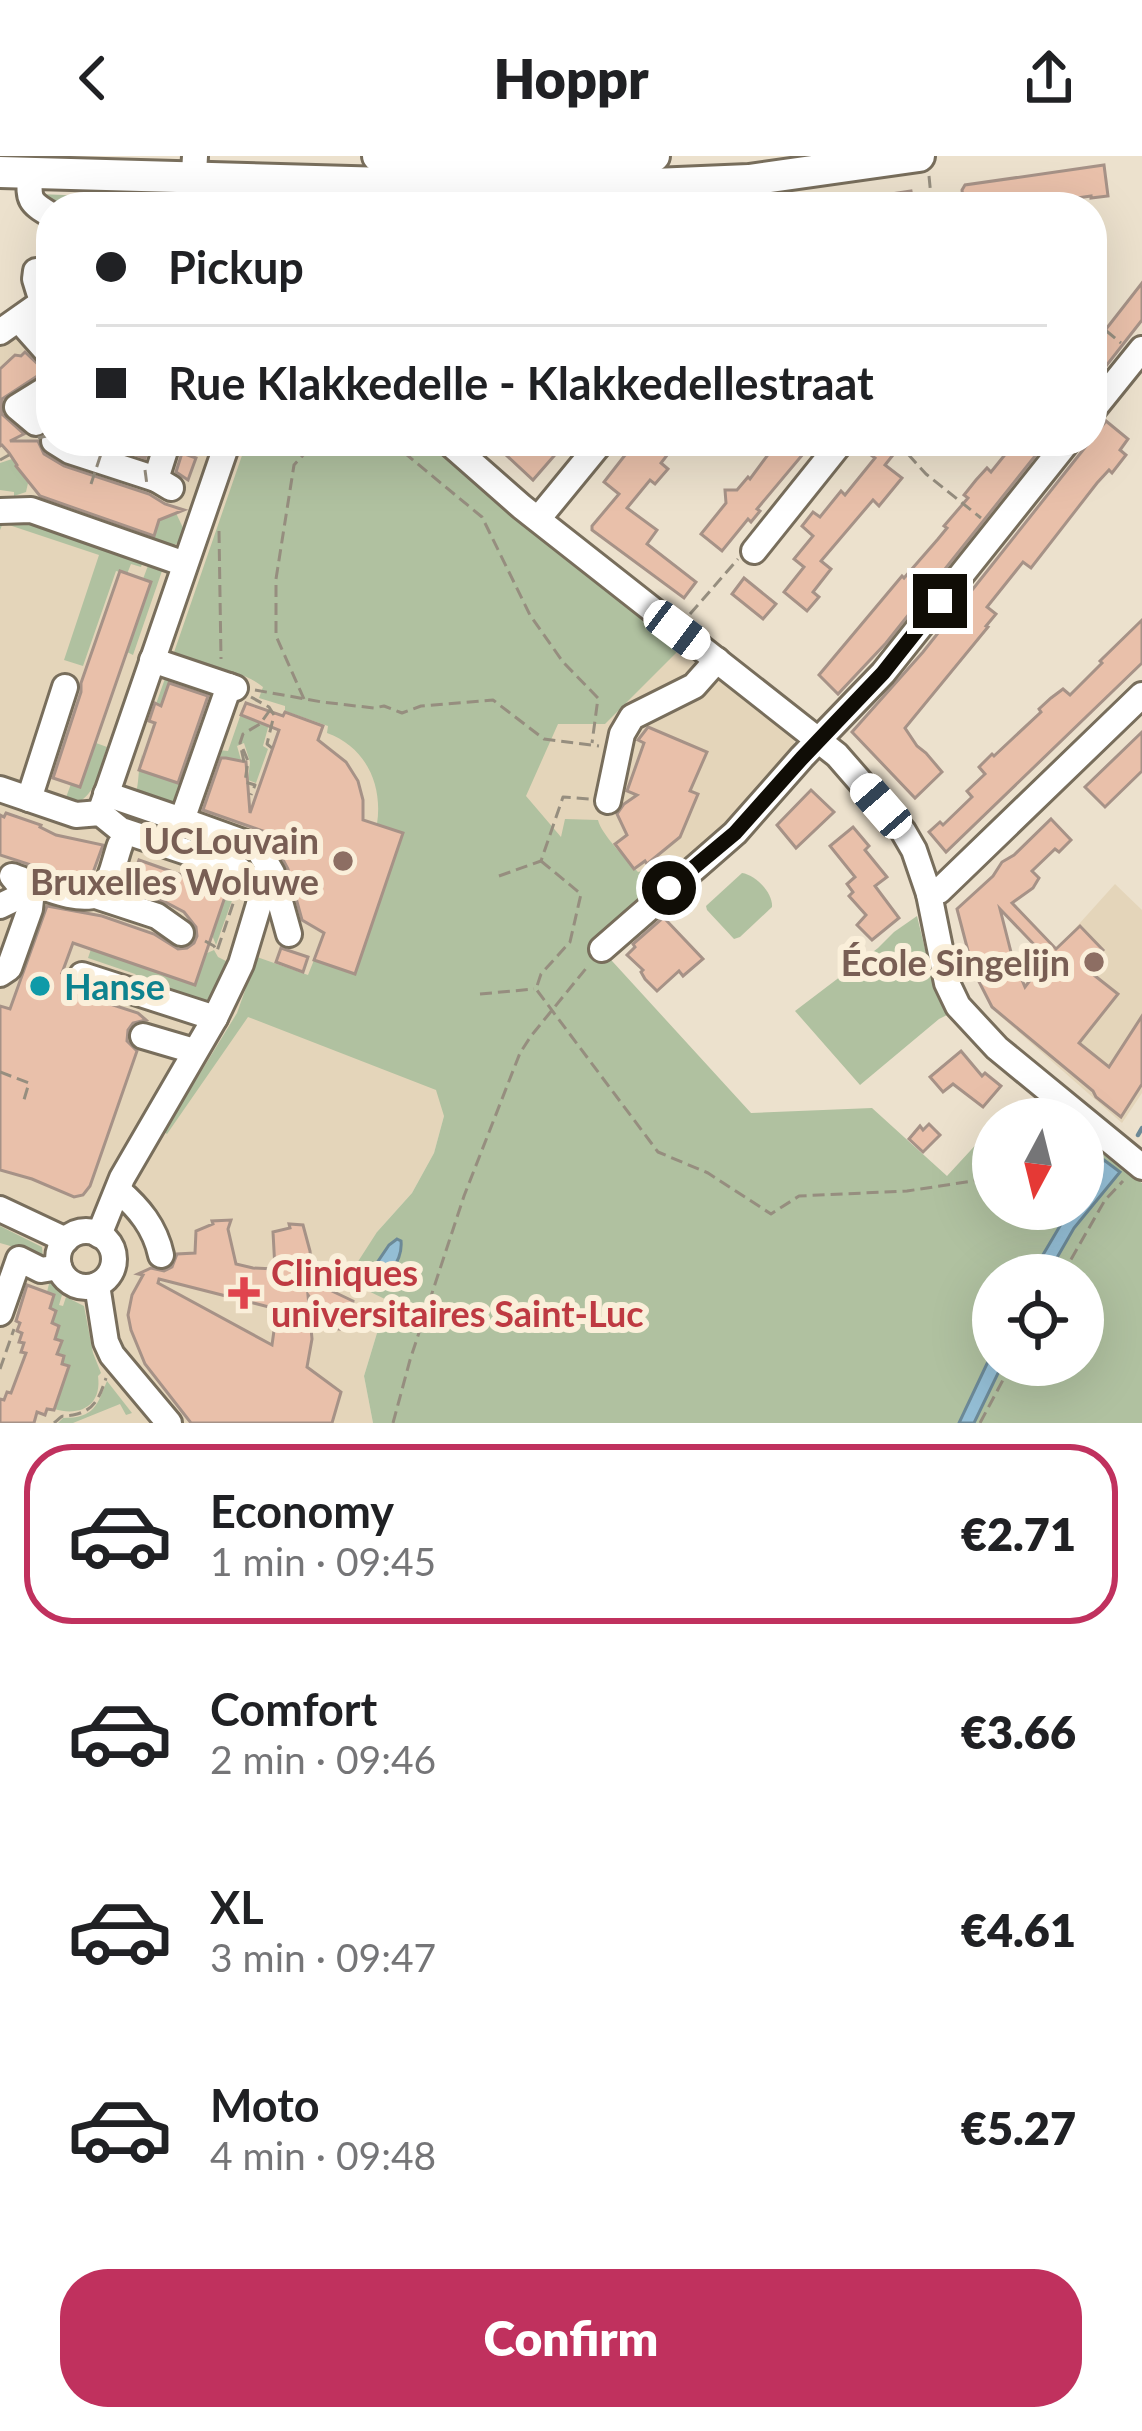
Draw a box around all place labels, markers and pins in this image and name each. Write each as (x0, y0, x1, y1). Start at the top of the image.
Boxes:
place label: UCLouvain Bruxelles Woluwe (30, 818, 319, 903)
marker: UCLouvain Bruxelles Woluwe (330, 848, 356, 874)
place label: École Singelijn (841, 940, 1070, 984)
marker: École Singelijn (1081, 949, 1107, 975)
place label: Hanse (64, 964, 165, 1008)
marker: Hanse (27, 973, 53, 999)
place label: Cliniques universitaires Saint-Luc (271, 1250, 644, 1335)
marker: Cliniques universitaires Saint-Luc (228, 1277, 260, 1309)

